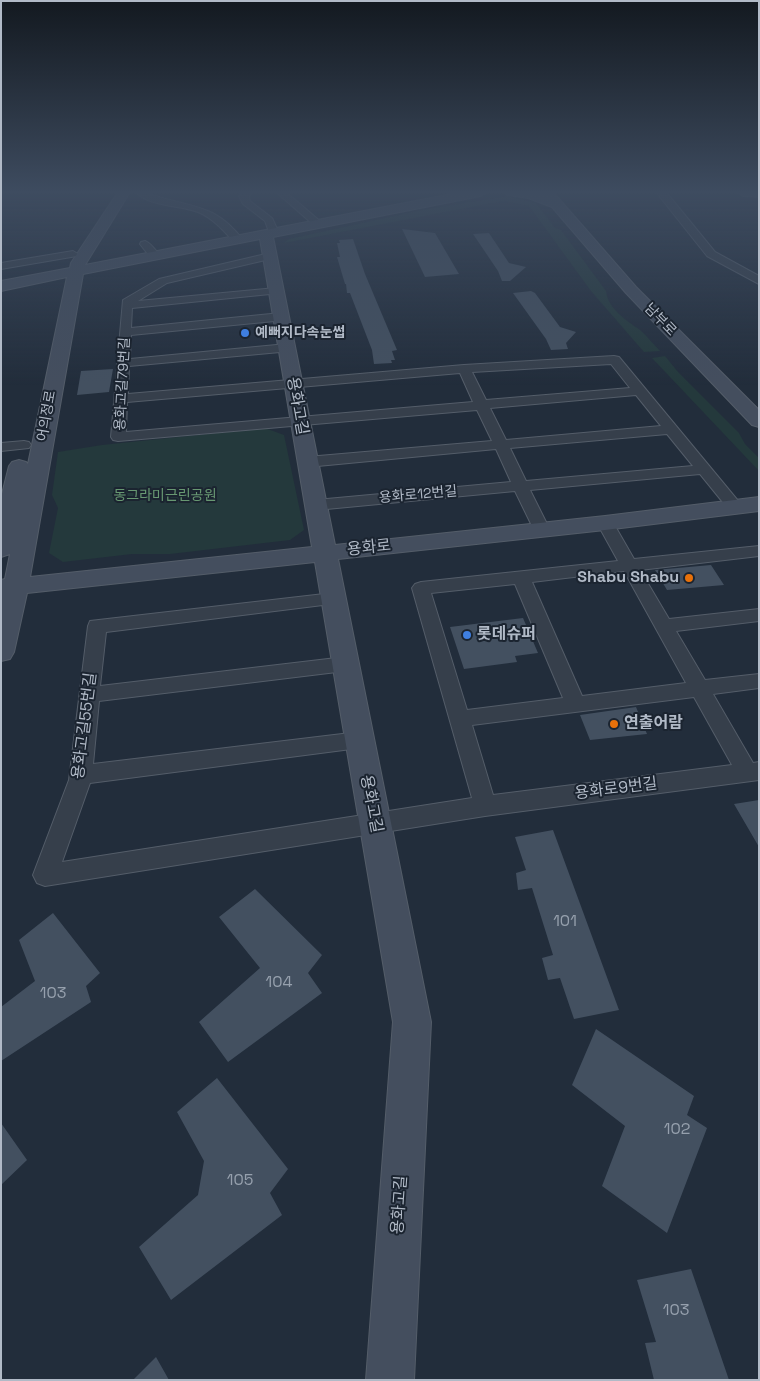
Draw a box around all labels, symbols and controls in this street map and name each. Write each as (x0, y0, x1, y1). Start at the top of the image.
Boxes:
street label: 남부로 (641, 300, 679, 340)
place label: 예뻐지다속눈썹 (255, 325, 345, 341)
marker: 예뻐지다속눈썹 (239, 327, 251, 339)
street label: 용화고길79번길 (112, 337, 134, 431)
street label: 용화고길 (282, 375, 312, 437)
street label: 어의정로 (34, 389, 60, 443)
street label: 용화로12번길 (378, 483, 458, 507)
park label: 동그라미근린공원 (113, 488, 217, 504)
street label: 용화로 (346, 536, 392, 560)
place label: Shabu Shabu (577, 568, 679, 588)
marker: Shabu Shabu (683, 572, 695, 584)
place label: 롯데슈퍼 (477, 625, 536, 645)
marker: 롯데슈퍼 (461, 629, 473, 641)
street label: 용화고길55번길 (69, 671, 101, 781)
place label: 연출어람 (624, 714, 683, 734)
marker: 연출어람 (608, 718, 620, 730)
street label: 용화고길 (356, 773, 386, 835)
street label: 용화로9번길 (573, 774, 659, 804)
house number: 101 (553, 912, 577, 932)
house number: 104 (266, 973, 292, 993)
house number: 103 (40, 984, 66, 1004)
house number: 102 (664, 1120, 690, 1140)
house number: 105 (227, 1171, 253, 1191)
street label: 용화고길 (388, 1175, 412, 1235)
house number: 103 (663, 1301, 689, 1321)

